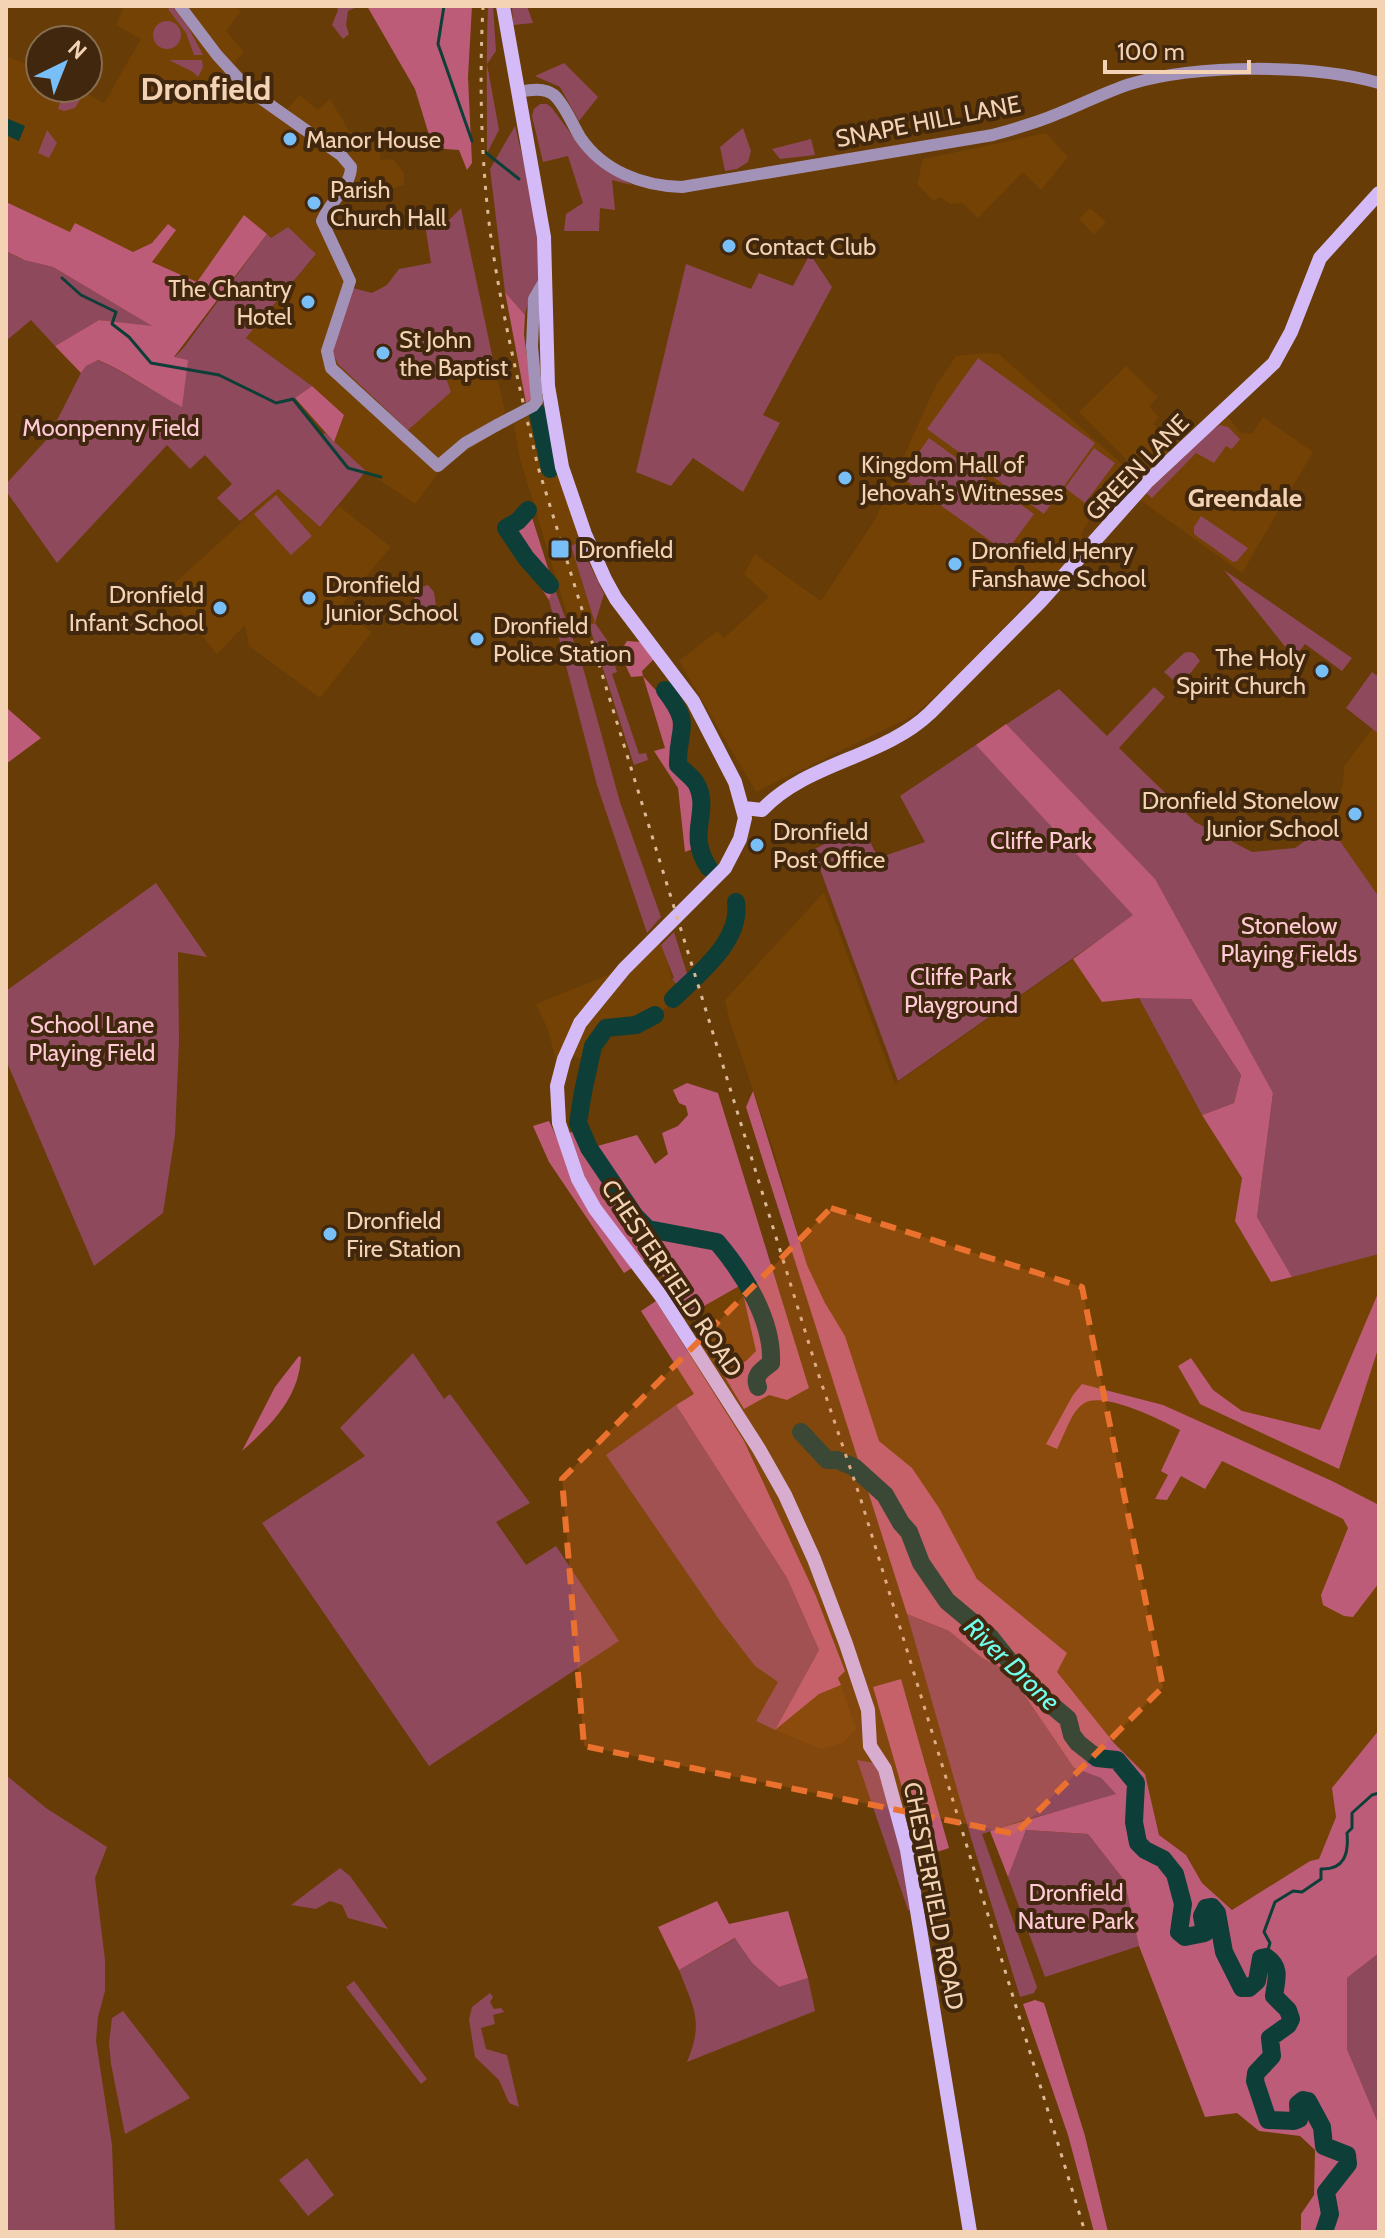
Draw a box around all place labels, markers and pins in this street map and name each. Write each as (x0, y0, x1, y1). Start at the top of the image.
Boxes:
place label: Manor House (306, 125, 441, 154)
marker: Manor House (281, 130, 299, 148)
place label: Parish Church Hall (330, 175, 447, 232)
marker: Parish Church Hall (305, 194, 323, 212)
place label: Contact Club (745, 232, 876, 261)
marker: Contact Club (720, 237, 738, 255)
place label: The Chantry Hotel (168, 274, 292, 331)
marker: The Chantry Hotel (299, 293, 317, 311)
place label: St John the Baptist (399, 325, 508, 382)
marker: St John the Baptist (374, 344, 392, 362)
place label: Kingdom Hall of Jehovah's Witnesses (860, 450, 1064, 507)
marker: Kingdom Hall of Jehovah's Witnesses (836, 469, 854, 487)
place label: Dronfield (578, 535, 673, 564)
place label: Dronfield Henry Fanshawe School (971, 536, 1147, 593)
marker: Dronfield (549, 538, 571, 560)
marker: Dronfield Henry Fanshawe School (946, 555, 964, 573)
place label: Dronfield Junior School (324, 570, 458, 627)
place label: Dronfield Infant School (69, 580, 204, 637)
marker: Dronfield Junior School (300, 589, 318, 607)
marker: Dronfield Infant School (211, 599, 229, 617)
place label: Dronfield Police Station (493, 611, 632, 668)
marker: Dronfield Police Station (468, 630, 486, 648)
place label: The Holy Spirit Church (1176, 643, 1306, 700)
marker: The Holy Spirit Church (1313, 662, 1331, 680)
place label: Dronfield Stonelow Junior School (1142, 786, 1340, 843)
marker: Dronfield Stonelow Junior School (1346, 805, 1364, 823)
place label: Dronfield Post Office (773, 817, 885, 874)
marker: Dronfield Post Office (748, 836, 766, 854)
place label: Dronfield Fire Station (346, 1206, 461, 1263)
marker: Dronfield Fire Station (321, 1225, 339, 1243)

